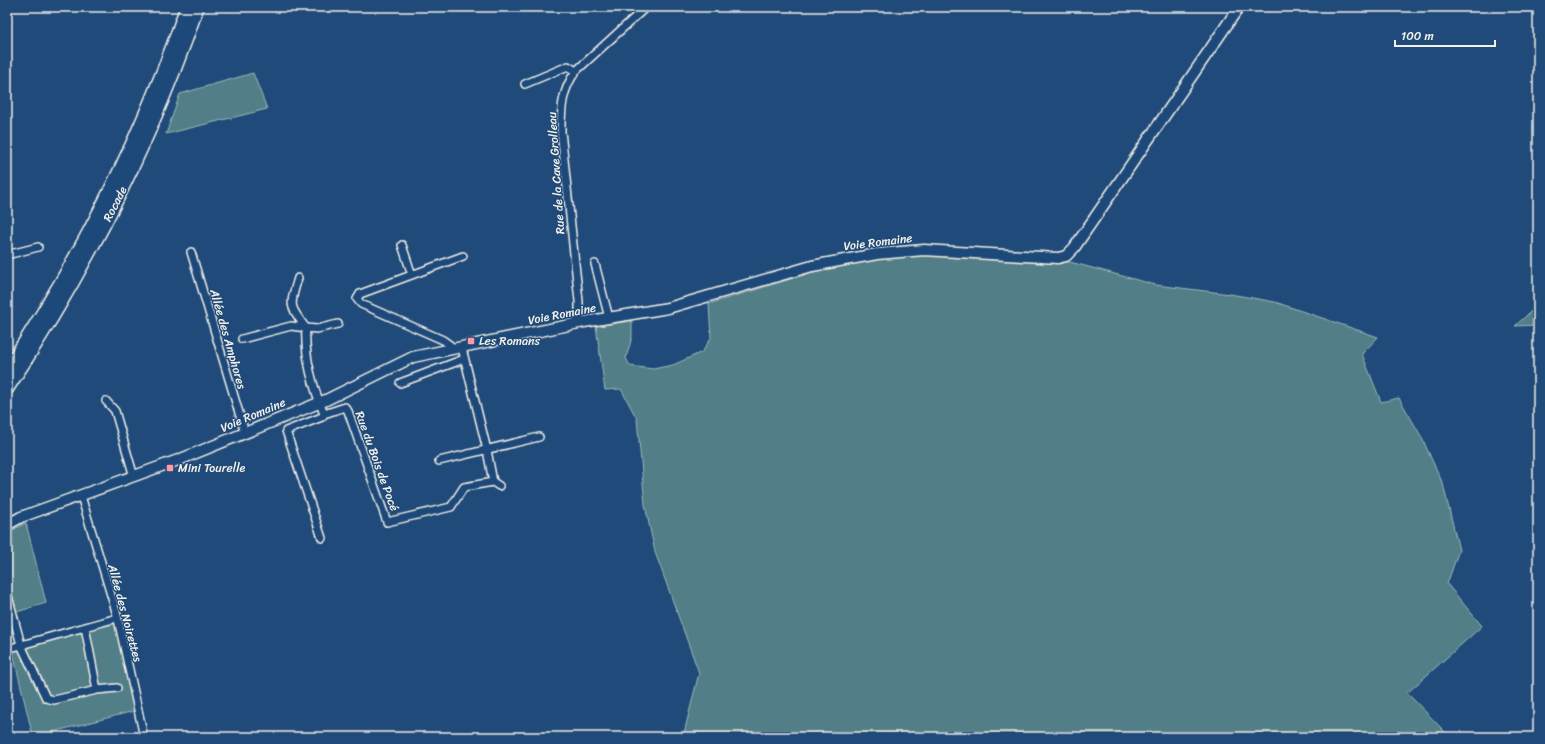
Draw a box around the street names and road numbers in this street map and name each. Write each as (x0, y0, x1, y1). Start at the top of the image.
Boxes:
street label: Rue de la Cave Grolleau (541, 110, 571, 235)
street label: Rocade (97, 182, 133, 226)
street label: Voie Romaine (842, 227, 914, 257)
street label: Allée des Amphores (203, 285, 253, 392)
street label: Voie Romaine (526, 297, 598, 331)
street label: Voie Romaine (217, 391, 289, 439)
street label: Rue du Bois de Pocé (349, 408, 405, 514)
street label: Allée des Noirettes (101, 561, 149, 664)

